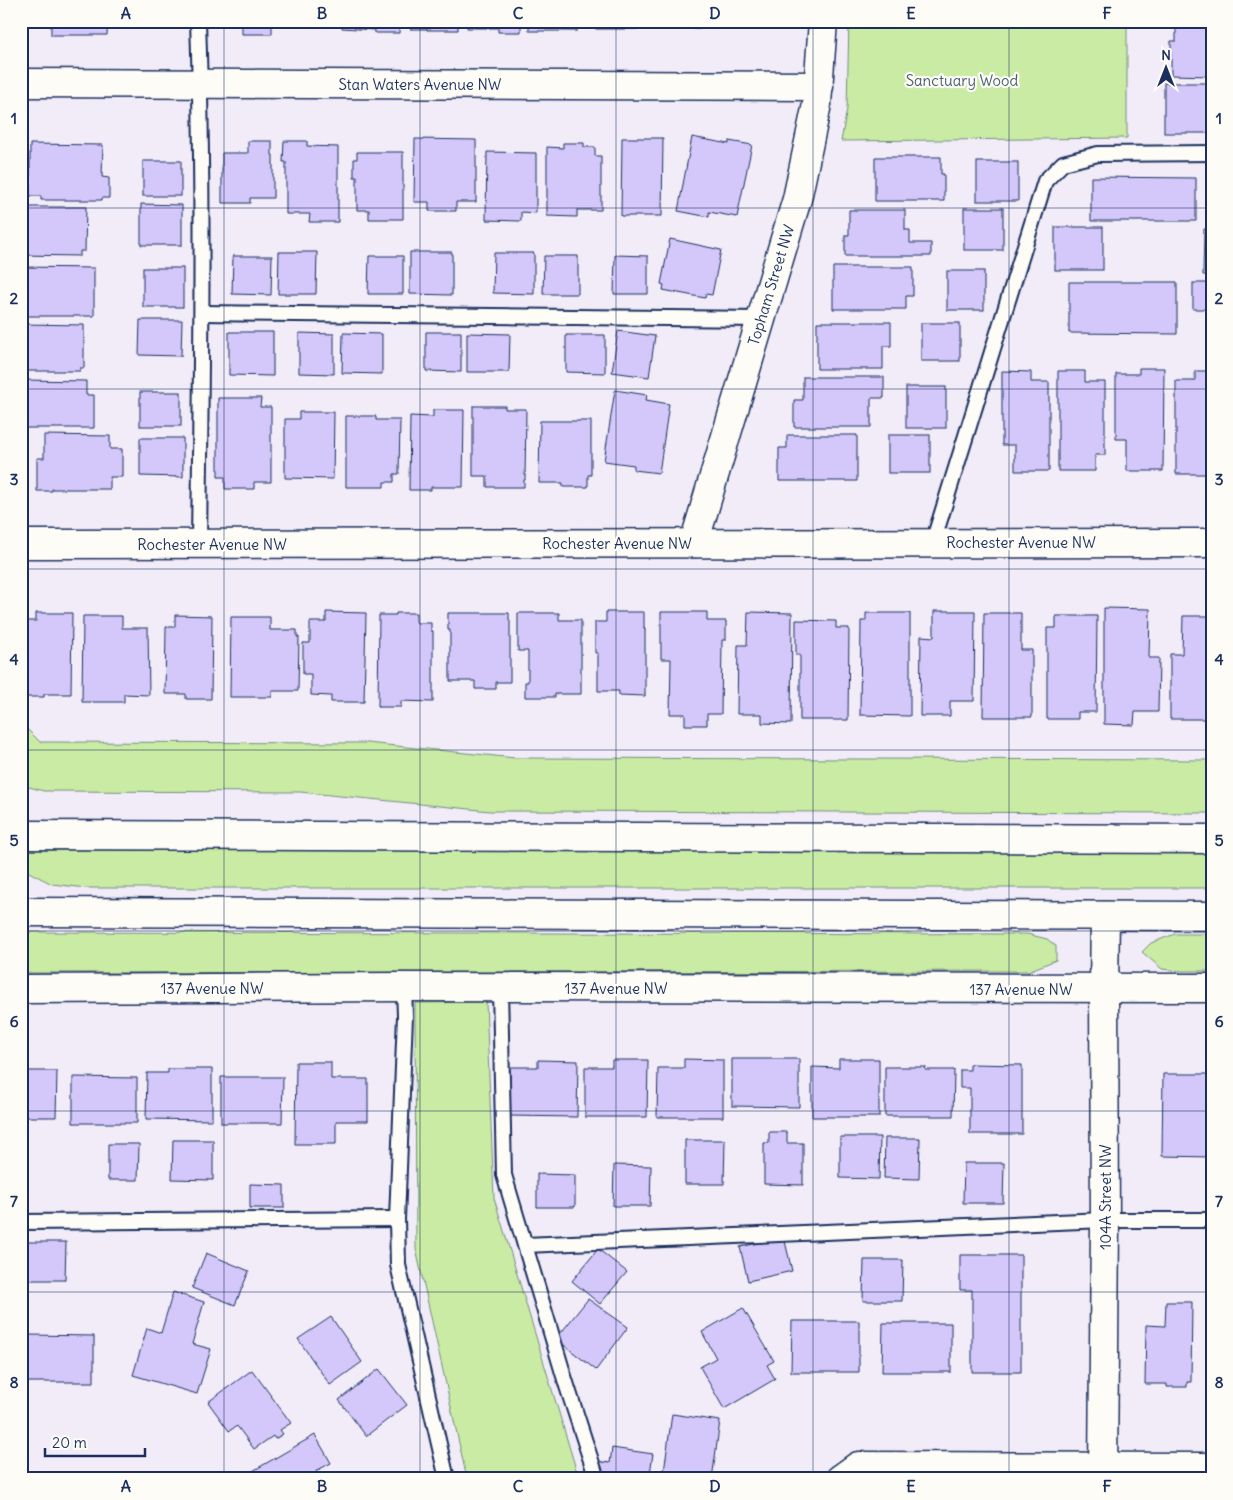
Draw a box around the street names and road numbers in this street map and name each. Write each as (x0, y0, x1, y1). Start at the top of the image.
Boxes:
street label: Stan Waters Avenue NW (338, 75, 502, 94)
street label: Topham Street NW (744, 222, 799, 348)
street label: Rochester Avenue NW (946, 533, 1096, 552)
street label: Rochester Avenue NW (542, 534, 692, 553)
street label: Rochester Avenue NW (137, 535, 287, 554)
street label: 137 Avenue NW (160, 979, 264, 998)
street label: 137 Avenue NW (564, 979, 668, 998)
street label: 137 Avenue NW (969, 980, 1073, 999)
street label: 104A Street NW (1096, 1144, 1115, 1250)

